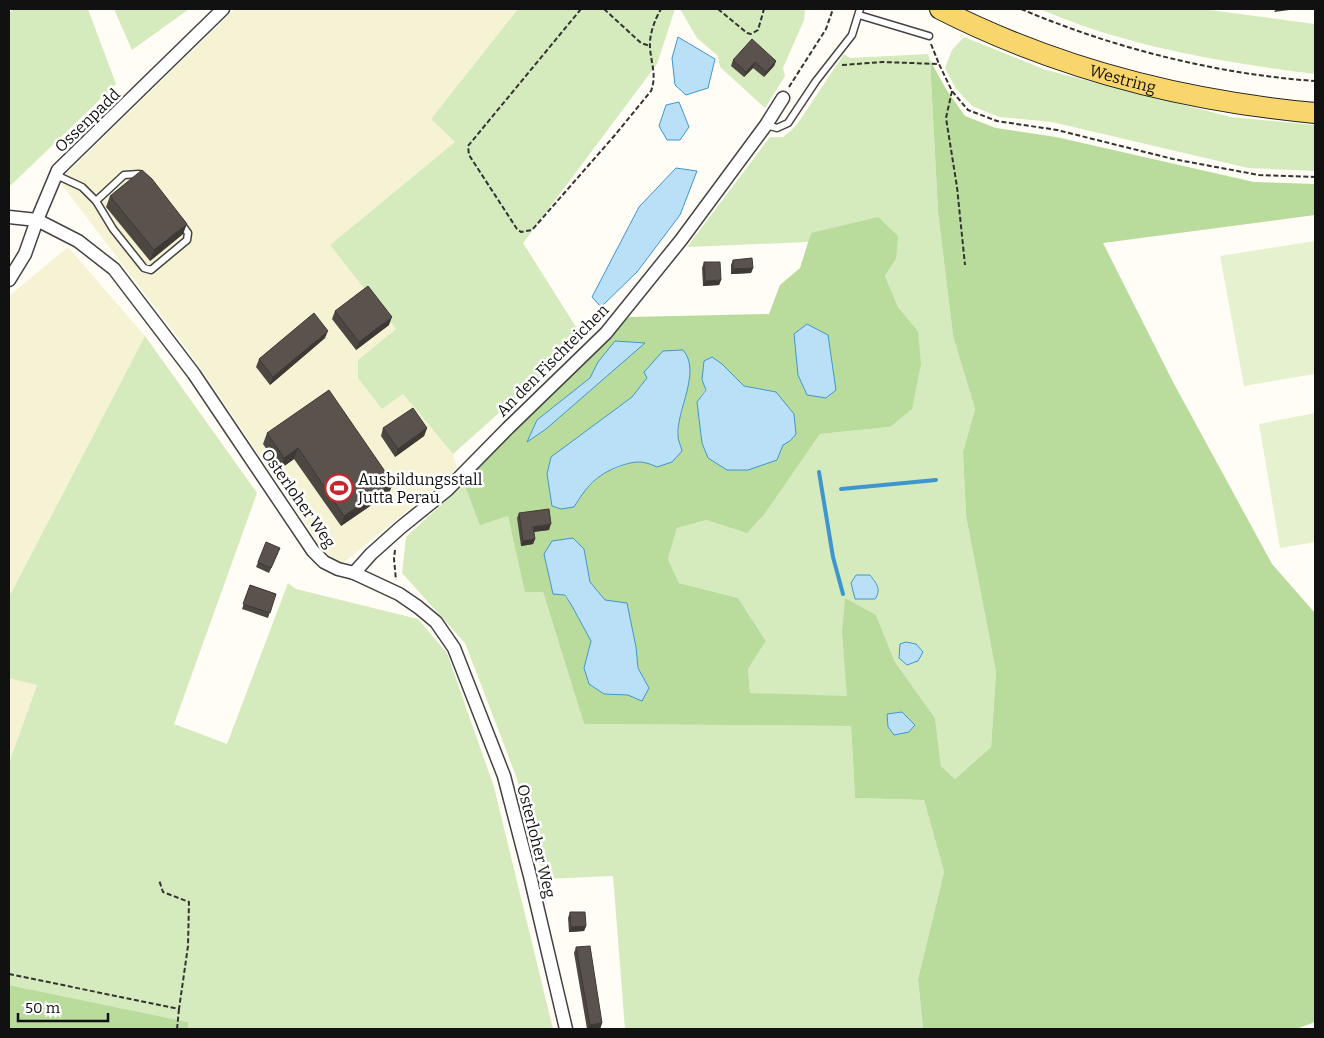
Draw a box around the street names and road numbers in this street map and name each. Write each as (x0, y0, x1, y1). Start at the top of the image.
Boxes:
street label: Westring (1087, 61, 1158, 97)
street label: Ossenpadd (51, 84, 124, 156)
street label: An den Fischteichen (492, 300, 612, 420)
street label: Osterloher Weg (257, 445, 340, 551)
street label: Osterloher Weg (513, 782, 560, 900)

